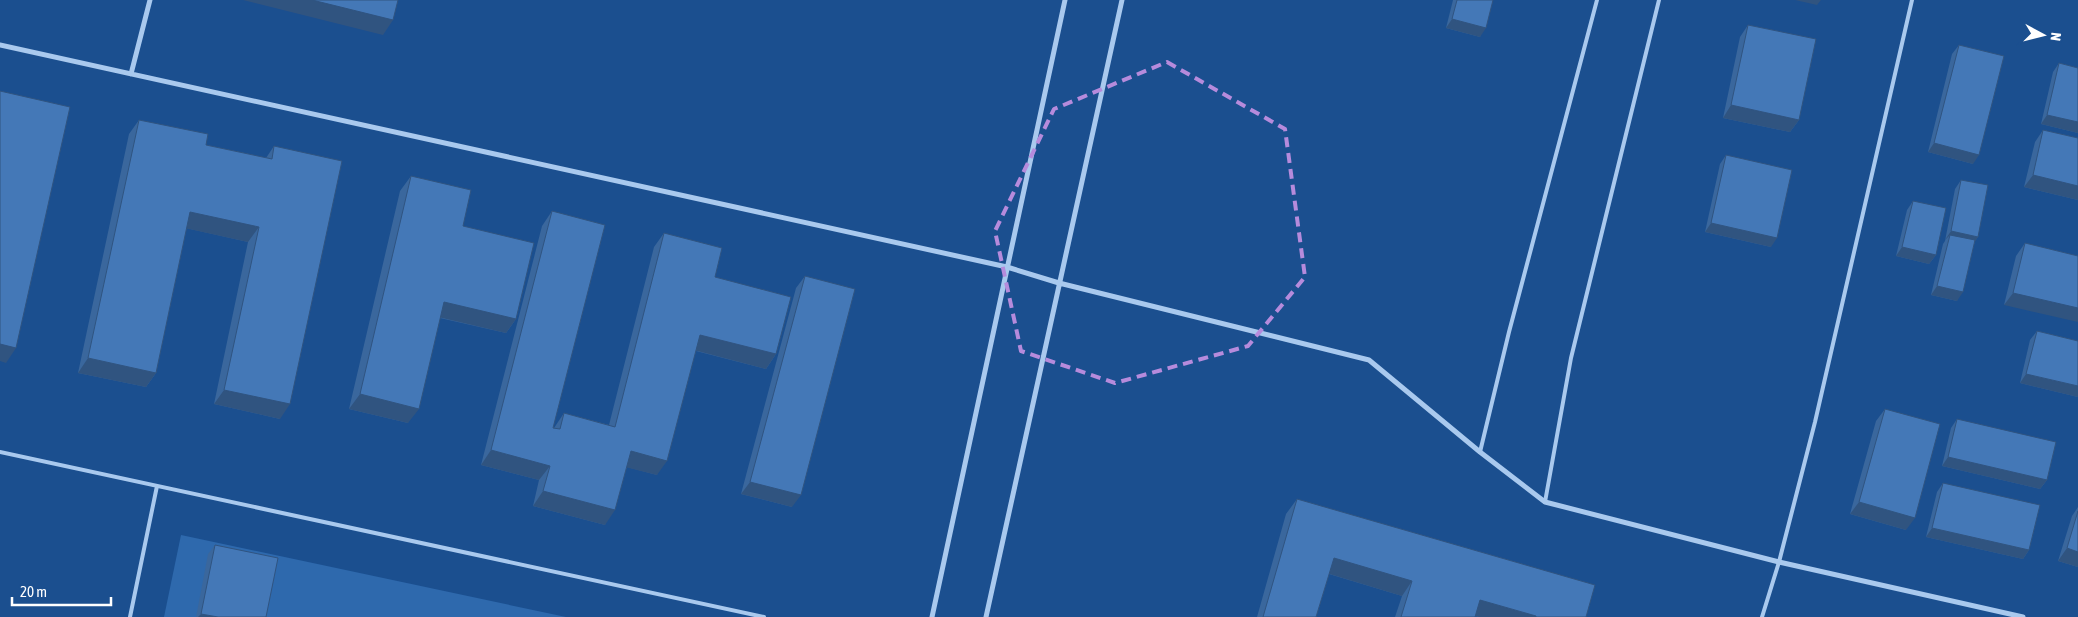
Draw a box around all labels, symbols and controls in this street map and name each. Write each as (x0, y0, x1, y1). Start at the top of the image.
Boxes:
north arrow (2018, 10, 2068, 60)
text: N (2047, 32, 2064, 42)
scale bar (12, 574, 111, 606)
text: 20 m (20, 583, 47, 600)

